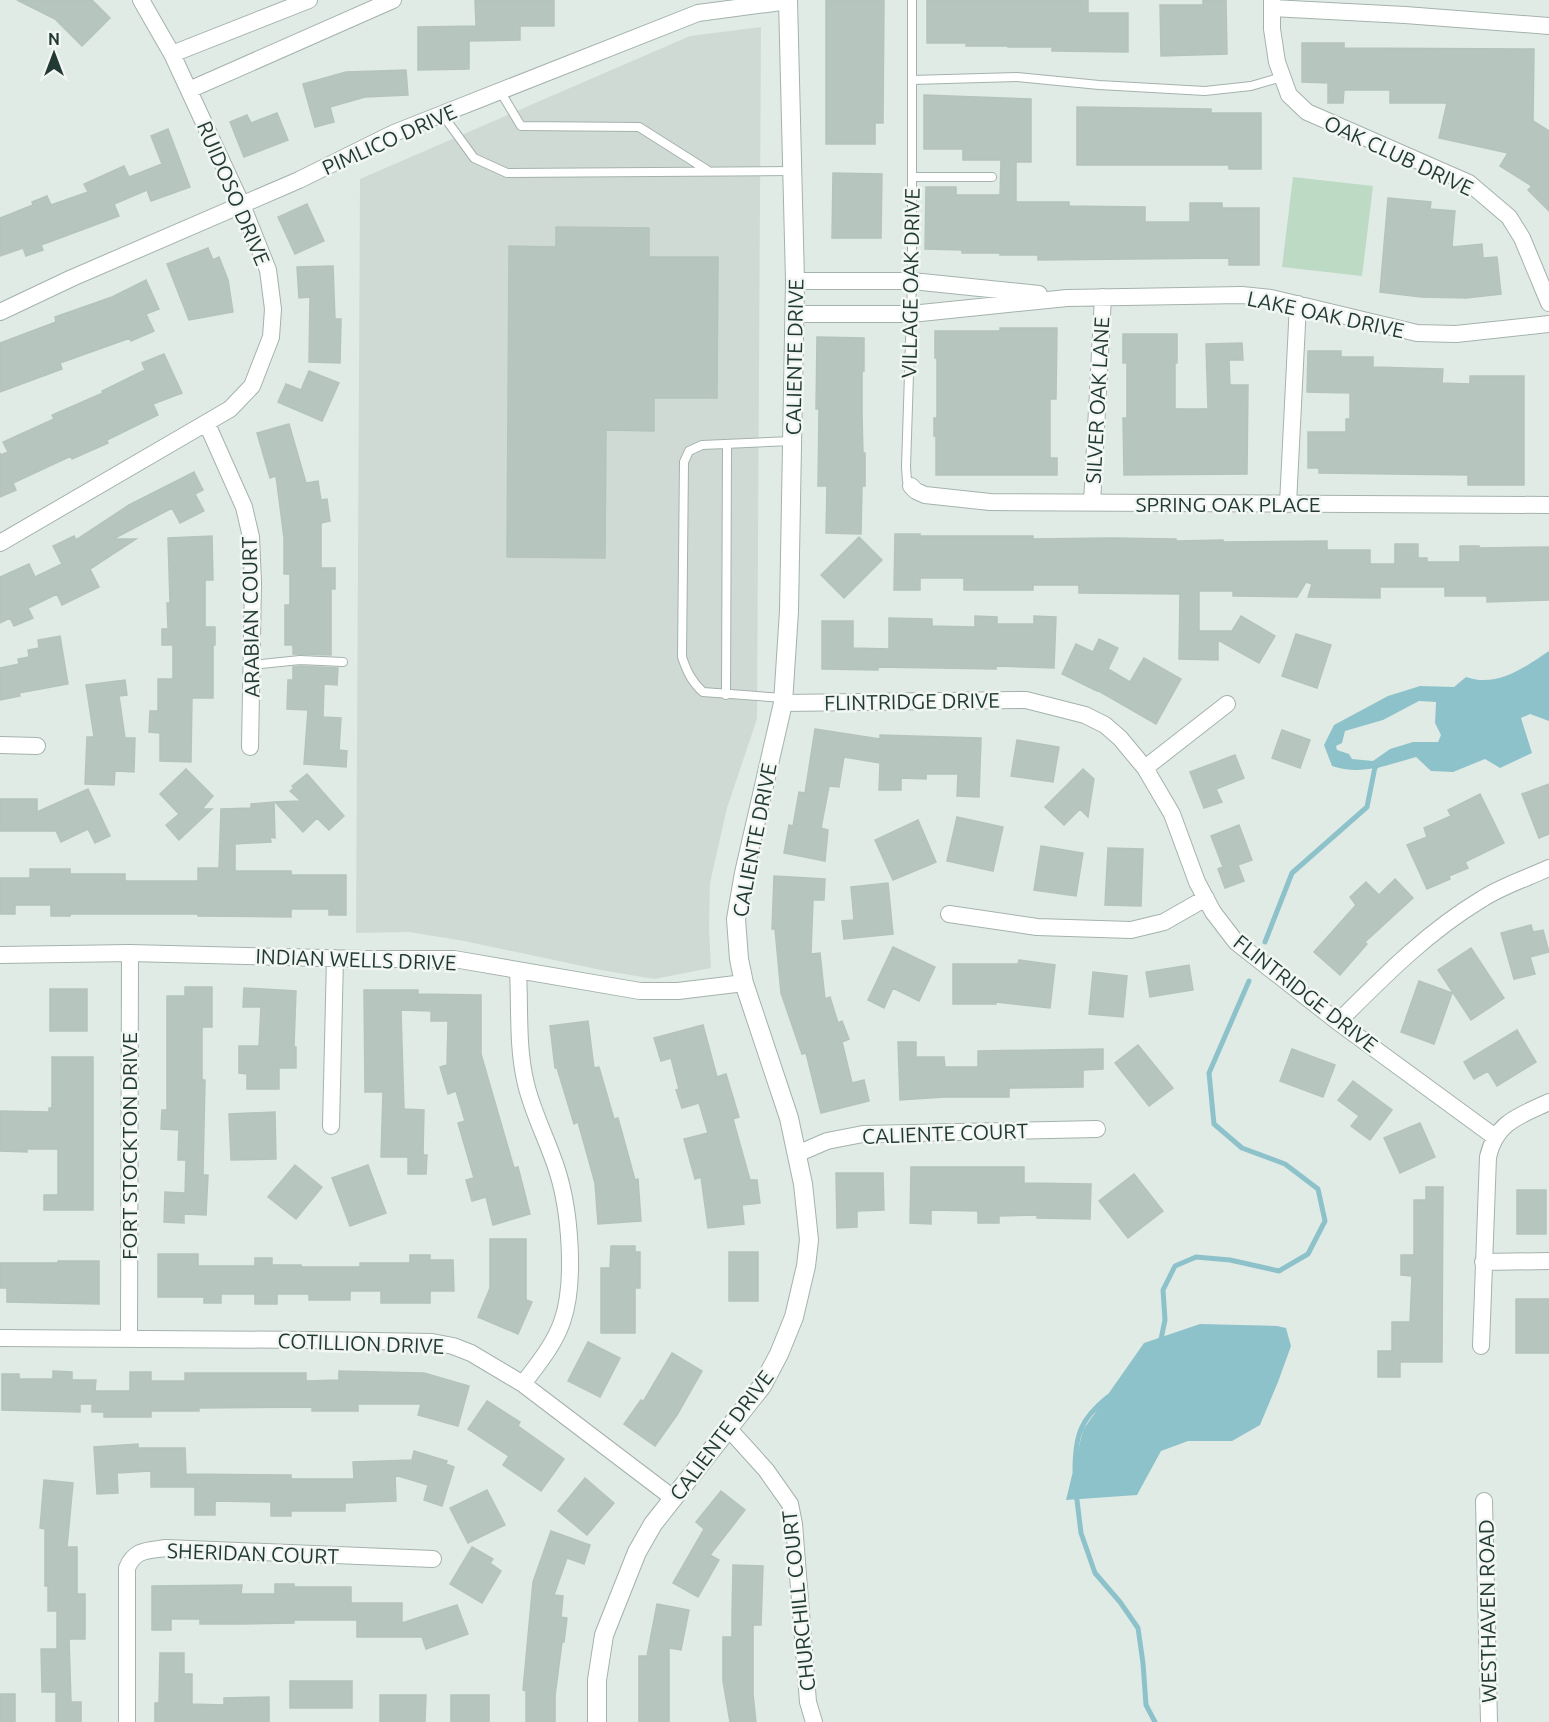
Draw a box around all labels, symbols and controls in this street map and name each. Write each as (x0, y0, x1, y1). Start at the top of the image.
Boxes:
north arrow (24, 24, 84, 84)
text: N (48, 30, 60, 48)
street label: PIMLICO DRIVE (318, 99, 460, 179)
street label: OAK CLUB DRIVE (1321, 110, 1477, 200)
street label: RUIDOSO DRIVE (193, 117, 275, 269)
street label: VILLAGE OAK DRIVE (896, 188, 924, 378)
street label: CALIENTE DRIVE (781, 279, 807, 435)
street label: LAKE OAK DRIVE (1245, 286, 1407, 342)
street label: SILVER OAK LANE (1081, 316, 1113, 484)
street label: SPRING OAK PLACE (1135, 492, 1321, 516)
street label: ARABIAN COURT (237, 536, 263, 698)
street label: FLINTRIDGE DRIVE (824, 687, 1000, 715)
street label: CALIENTE DRIVE (727, 761, 781, 919)
street label: FLINTRIDGE DRIVE (1229, 929, 1383, 1057)
street label: INDIAN WELLS DRIVE (255, 943, 457, 975)
street label: FORT STOCKTON DRIVE (117, 1032, 141, 1260)
street label: CALIENTE COURT (862, 1118, 1029, 1148)
street label: COTILLION DRIVE (277, 1328, 445, 1358)
street label: CALIENTE DRIVE (664, 1365, 778, 1505)
street label: CHURCHILL COURT (777, 1509, 819, 1693)
street label: WESTHAVEN ROAD (1473, 1519, 1501, 1703)
street label: SHERIDAN COURT (167, 1538, 340, 1568)

